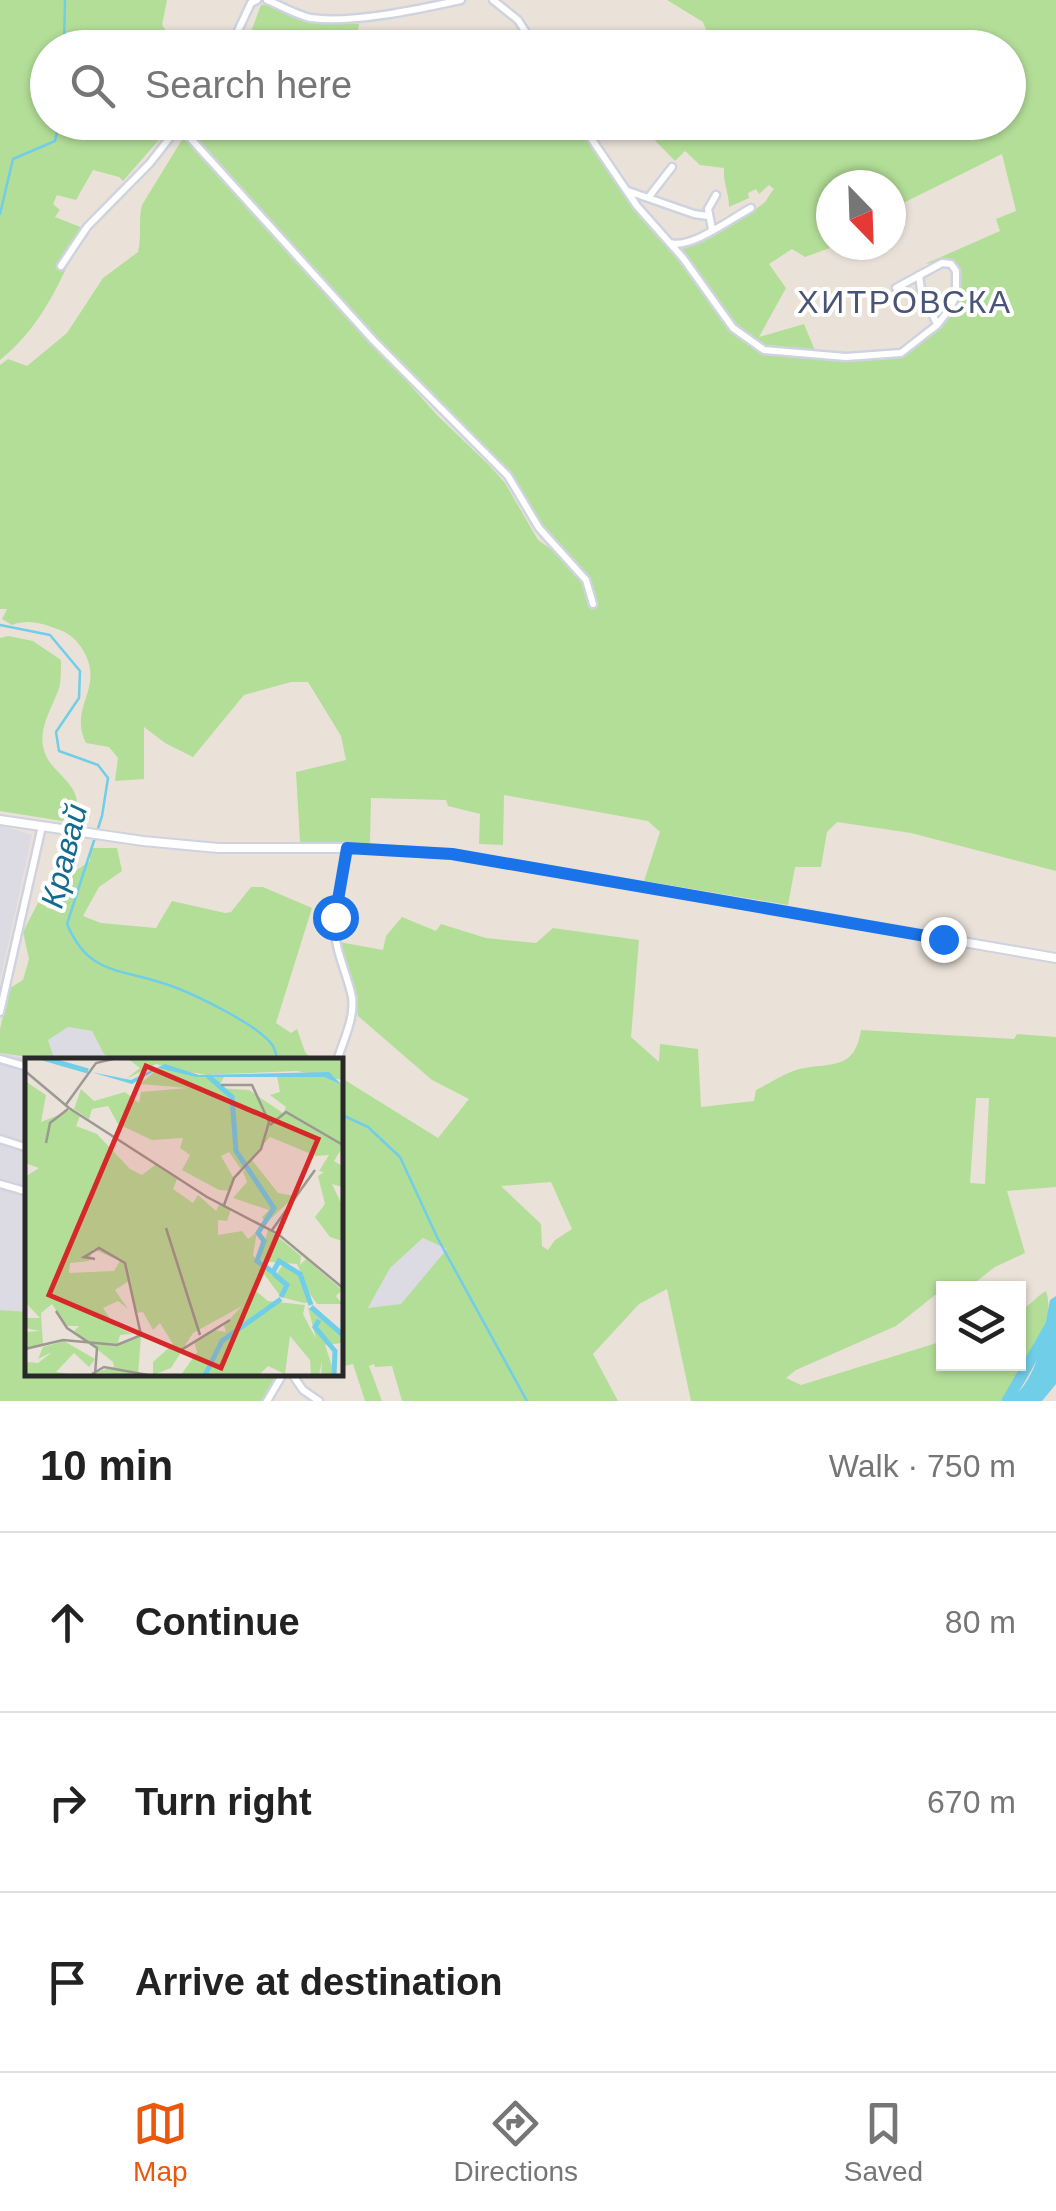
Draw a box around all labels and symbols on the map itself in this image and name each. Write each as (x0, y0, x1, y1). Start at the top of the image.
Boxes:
north arrow (816, 170, 906, 260)
district label: ХИТРОВСКА (797, 284, 1013, 320)
water label: Кравай (34, 800, 94, 912)
route start (313, 895, 359, 941)
route end (921, 917, 967, 963)
inset map (25, 1058, 342, 1376)

